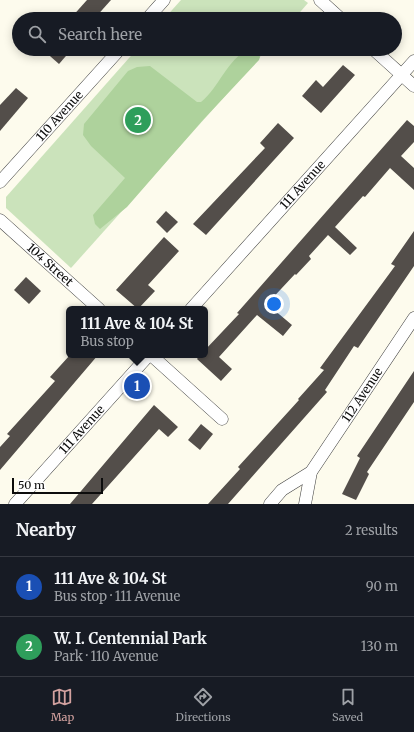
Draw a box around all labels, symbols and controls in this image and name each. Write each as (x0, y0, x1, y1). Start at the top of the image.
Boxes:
search box (12, 12, 402, 56)
icon: search (26, 23, 48, 45)
text: Search here (58, 25, 142, 44)
street label: 110 Avenue (33, 87, 86, 144)
pin: 2 (125, 105, 151, 135)
street label: 111 Avenue (276, 157, 328, 212)
street label: 104 Street (24, 240, 77, 289)
your location (264, 294, 284, 314)
popup (66, 306, 208, 358)
text: 111 Ave & 104 St (81, 314, 193, 333)
text: Bus stop (81, 333, 134, 350)
street label: 112 Avenue (338, 365, 386, 425)
pin: 1 (124, 371, 150, 401)
street label: 111 Avenue (56, 402, 107, 457)
scale bar (12, 476, 103, 495)
text: 50 m (18, 478, 45, 492)
text: Nearby (16, 519, 76, 541)
text: 2 results (345, 522, 398, 539)
text: 111 Ave & 104 St (54, 569, 167, 588)
text: 1 (26, 578, 32, 595)
text: 90 m (366, 578, 398, 595)
text: Bus stop · 111 Avenue (54, 588, 180, 605)
text: W. I. Centennial Park (54, 629, 207, 648)
text: 2 (25, 638, 33, 655)
text: 130 m (361, 638, 398, 655)
text: Park · 110 Avenue (54, 648, 158, 665)
tab: Map (51, 686, 74, 724)
tab: Directions (176, 686, 231, 724)
tab: Saved (332, 686, 363, 724)

